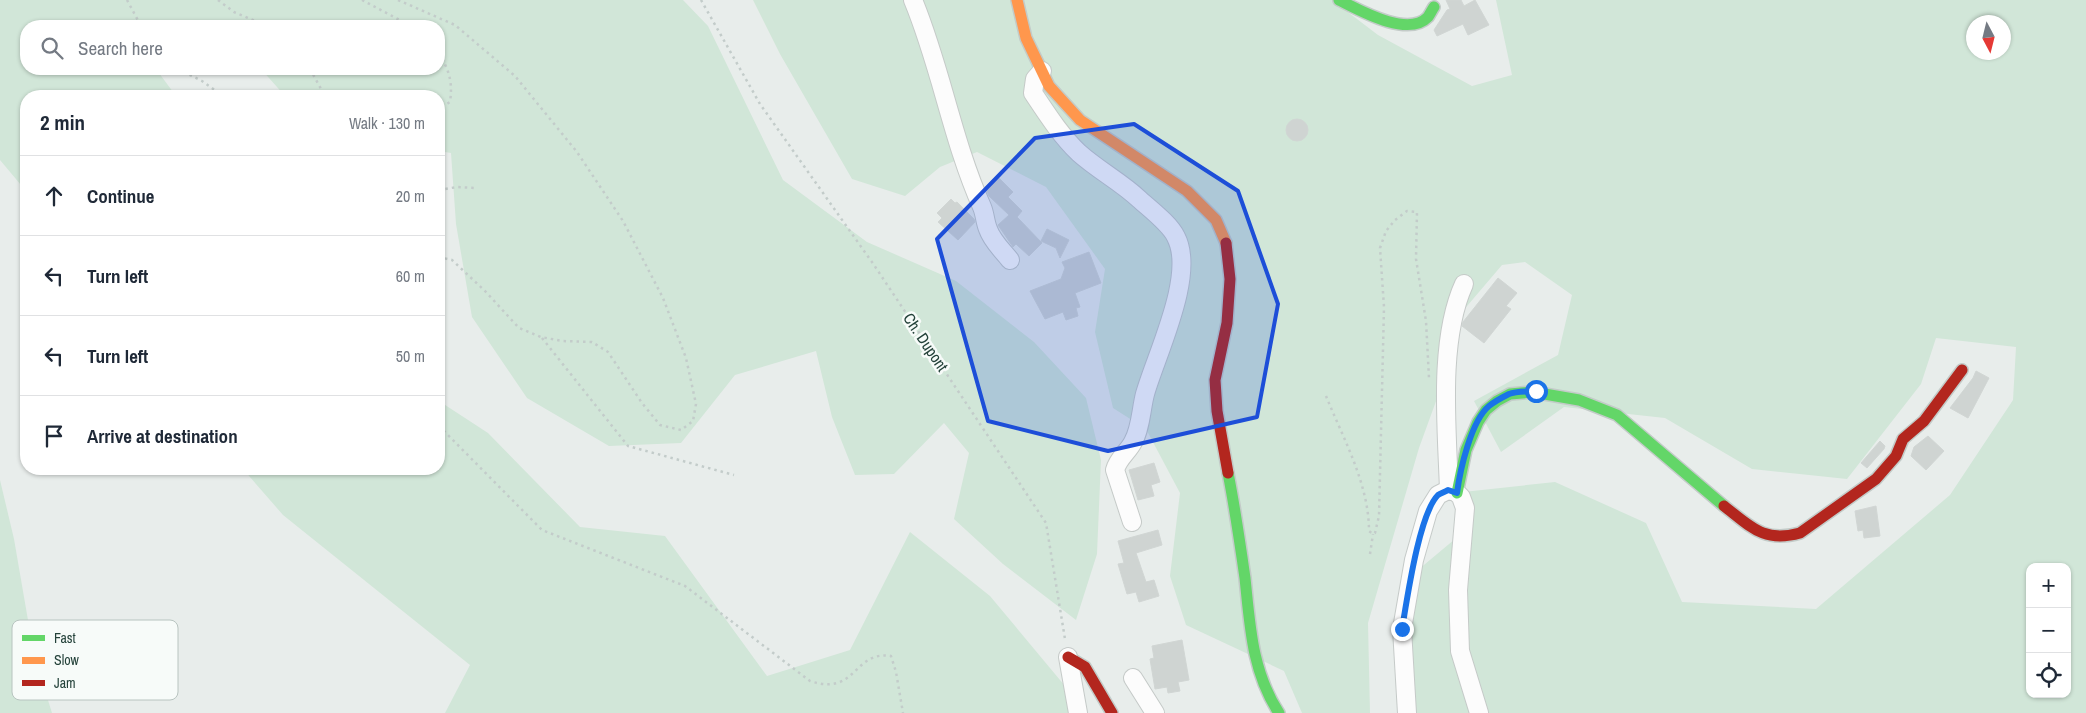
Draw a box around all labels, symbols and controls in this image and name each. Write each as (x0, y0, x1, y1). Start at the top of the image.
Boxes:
north arrow (1966, 15, 2011, 60)
search box (20, 20, 445, 75)
icon: search (38, 34, 66, 62)
text: Search here (78, 35, 163, 61)
text: 2 min (40, 108, 85, 137)
text: Walk · 130 m (349, 112, 425, 134)
icon: ahead (40, 182, 68, 210)
text: Continue (87, 183, 155, 209)
text: 20 m (396, 185, 425, 207)
icon: left (40, 262, 68, 290)
text: Turn left (87, 263, 148, 289)
text: 60 m (396, 265, 425, 287)
street label: Ch. Dupont (898, 308, 954, 376)
icon: left (40, 342, 68, 370)
text: Turn left (87, 343, 148, 369)
text: 50 m (396, 345, 425, 367)
route start (1525, 380, 1548, 403)
icon: arrive (40, 422, 68, 450)
text: Arrive at destination (87, 423, 238, 449)
map controls (2026, 563, 2071, 698)
button: + (2026, 563, 2071, 608)
button: − (2026, 608, 2071, 653)
route end (1391, 618, 1414, 641)
legend (12, 620, 178, 700)
text: Fast (54, 629, 76, 647)
text: Slow (54, 651, 80, 669)
button: locate (2026, 653, 2071, 698)
text: Jam (54, 674, 76, 692)

